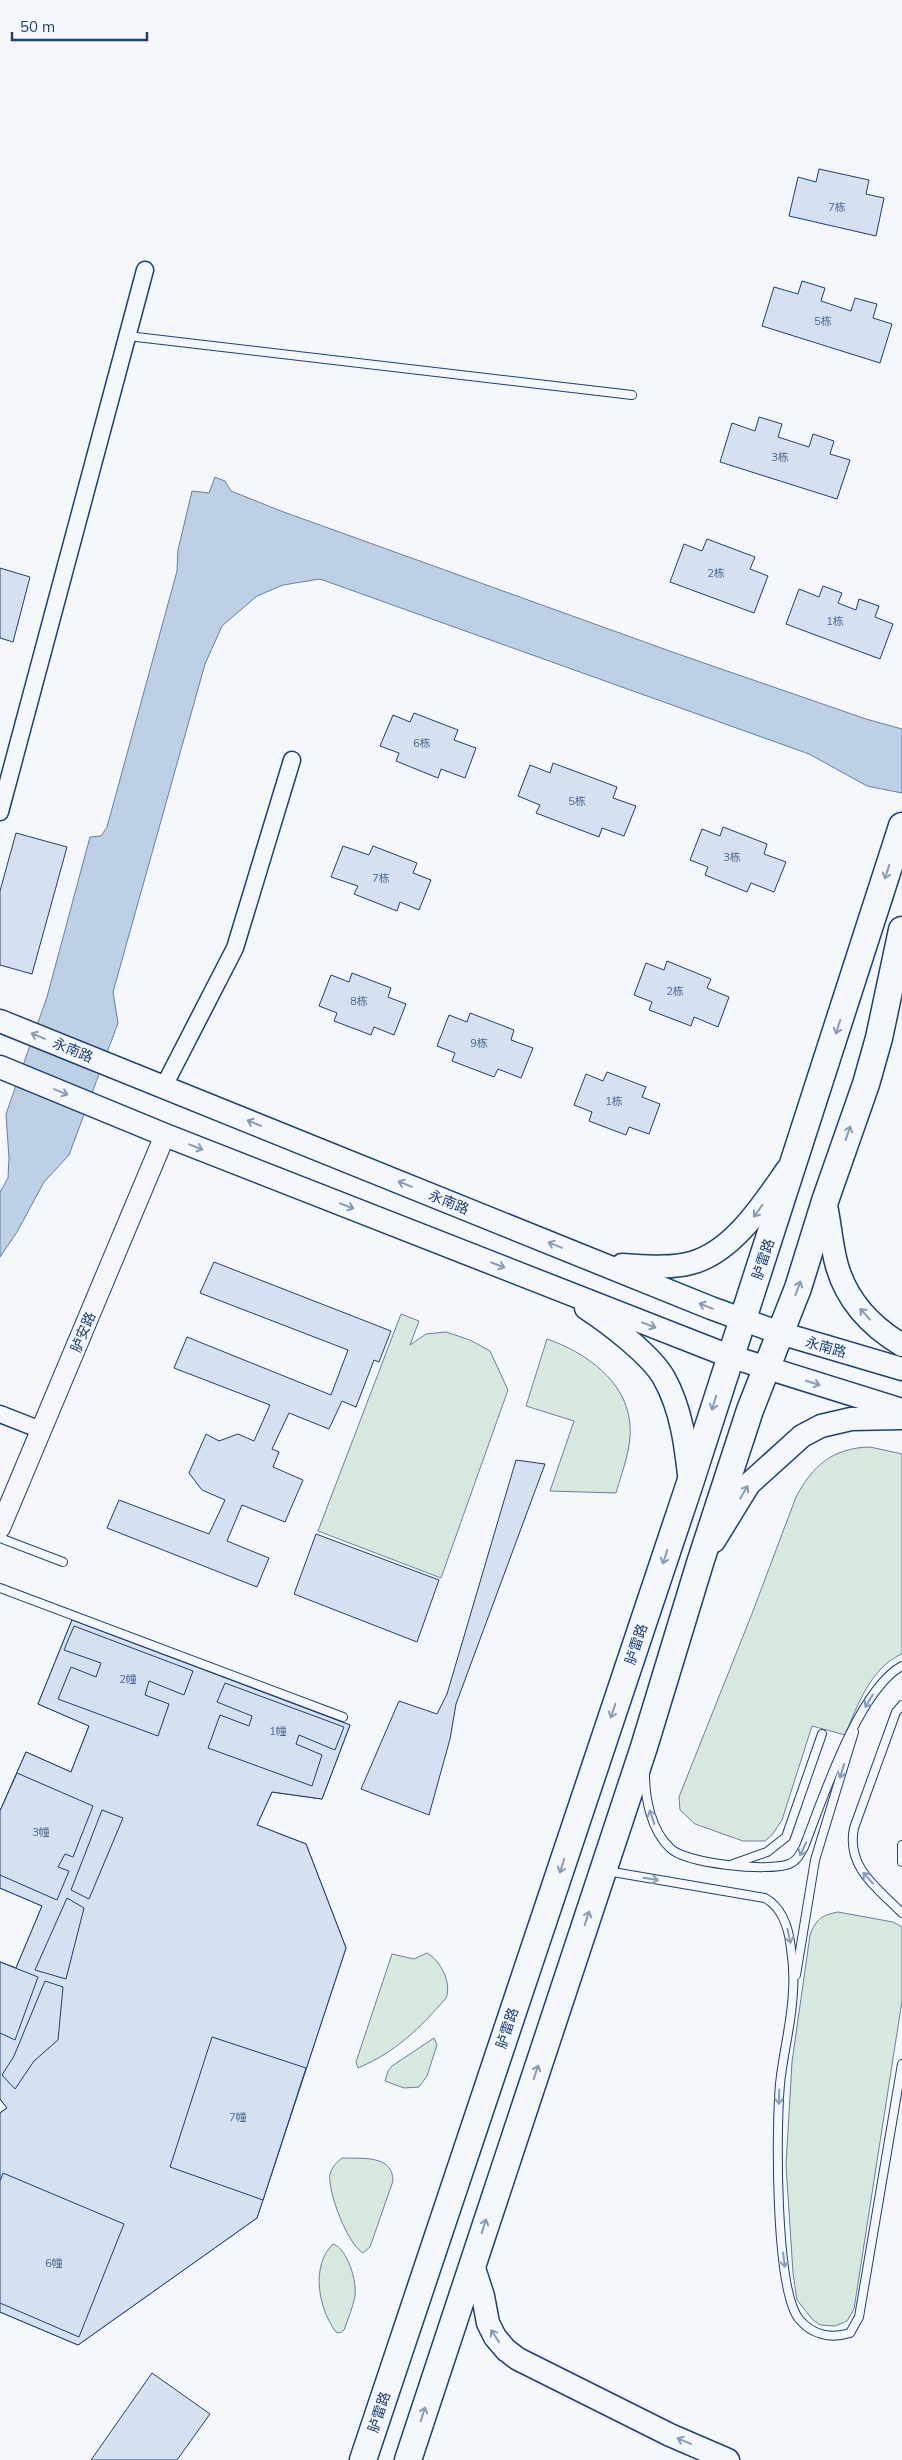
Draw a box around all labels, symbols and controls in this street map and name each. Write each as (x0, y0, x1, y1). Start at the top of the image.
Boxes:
scale bar (12, 10, 148, 42)
text: 50 m (20, 17, 55, 36)
house number: 7栋 (828, 200, 846, 214)
house number: 5栋 (814, 314, 832, 328)
house number: 3栋 (771, 450, 789, 464)
house number: 2栋 (707, 566, 725, 580)
house number: 1栋 (826, 614, 844, 628)
house number: 6栋 (413, 736, 431, 750)
house number: 5栋 (568, 794, 586, 808)
house number: 3栋 (723, 850, 741, 864)
one-way arrow (882, 864, 892, 880)
house number: 7栋 (372, 871, 390, 885)
house number: 2栋 (666, 984, 684, 998)
house number: 8栋 (350, 994, 368, 1008)
one-way arrow (833, 1019, 842, 1034)
one-way arrow (31, 1030, 46, 1040)
street label: 永南路 (50, 1034, 96, 1066)
house number: 9栋 (470, 1036, 488, 1050)
one-way arrow (53, 1088, 68, 1097)
house number: 1栋 (605, 1094, 623, 1108)
one-way arrow (247, 1118, 262, 1127)
one-way arrow (844, 1126, 854, 1142)
one-way arrow (188, 1143, 203, 1152)
one-way arrow (398, 1179, 413, 1188)
street label: 永南路 (426, 1186, 472, 1218)
one-way arrow (339, 1202, 354, 1211)
one-way arrow (753, 1204, 763, 1218)
street label: 胪雷路 (748, 1236, 778, 1282)
one-way arrow (548, 1239, 563, 1249)
one-way arrow (490, 1261, 505, 1271)
one-way arrow (794, 1281, 803, 1296)
one-way arrow (699, 1301, 714, 1310)
one-way arrow (859, 1308, 871, 1321)
street label: 胪安路 (67, 1309, 99, 1355)
one-way arrow (641, 1321, 656, 1330)
street label: 永南路 (803, 1333, 849, 1361)
one-way arrow (805, 1378, 821, 1388)
one-way arrow (709, 1394, 719, 1410)
one-way arrow (739, 1485, 749, 1499)
one-way arrow (659, 1549, 669, 1565)
street label: 胪雷路 (621, 1621, 651, 1667)
house number: 2幢 (119, 1672, 137, 1686)
one-way arrow (864, 1694, 874, 1708)
one-way arrow (608, 1703, 617, 1719)
house number: 1幢 (269, 1724, 287, 1738)
one-way arrow (837, 1763, 846, 1779)
one-way arrow (647, 1809, 657, 1825)
house number: 3幢 (32, 1825, 50, 1839)
one-way arrow (797, 1841, 807, 1856)
one-way arrow (556, 1857, 566, 1873)
one-way arrow (862, 1871, 873, 1884)
one-way arrow (643, 1874, 659, 1884)
one-way arrow (583, 1910, 592, 1926)
one-way arrow (785, 1928, 794, 1944)
street label: 胪雷路 (492, 2005, 522, 2051)
one-way arrow (531, 2064, 541, 2080)
one-way arrow (775, 2089, 784, 2105)
house number: 7幢 (229, 2110, 247, 2124)
one-way arrow (480, 2219, 489, 2234)
one-way arrow (779, 2251, 789, 2267)
house number: 6幢 (45, 2256, 63, 2270)
one-way arrow (490, 2329, 500, 2343)
street label: 胪雷路 (364, 2389, 394, 2435)
one-way arrow (418, 2406, 428, 2422)
one-way arrow (677, 2435, 692, 2445)

